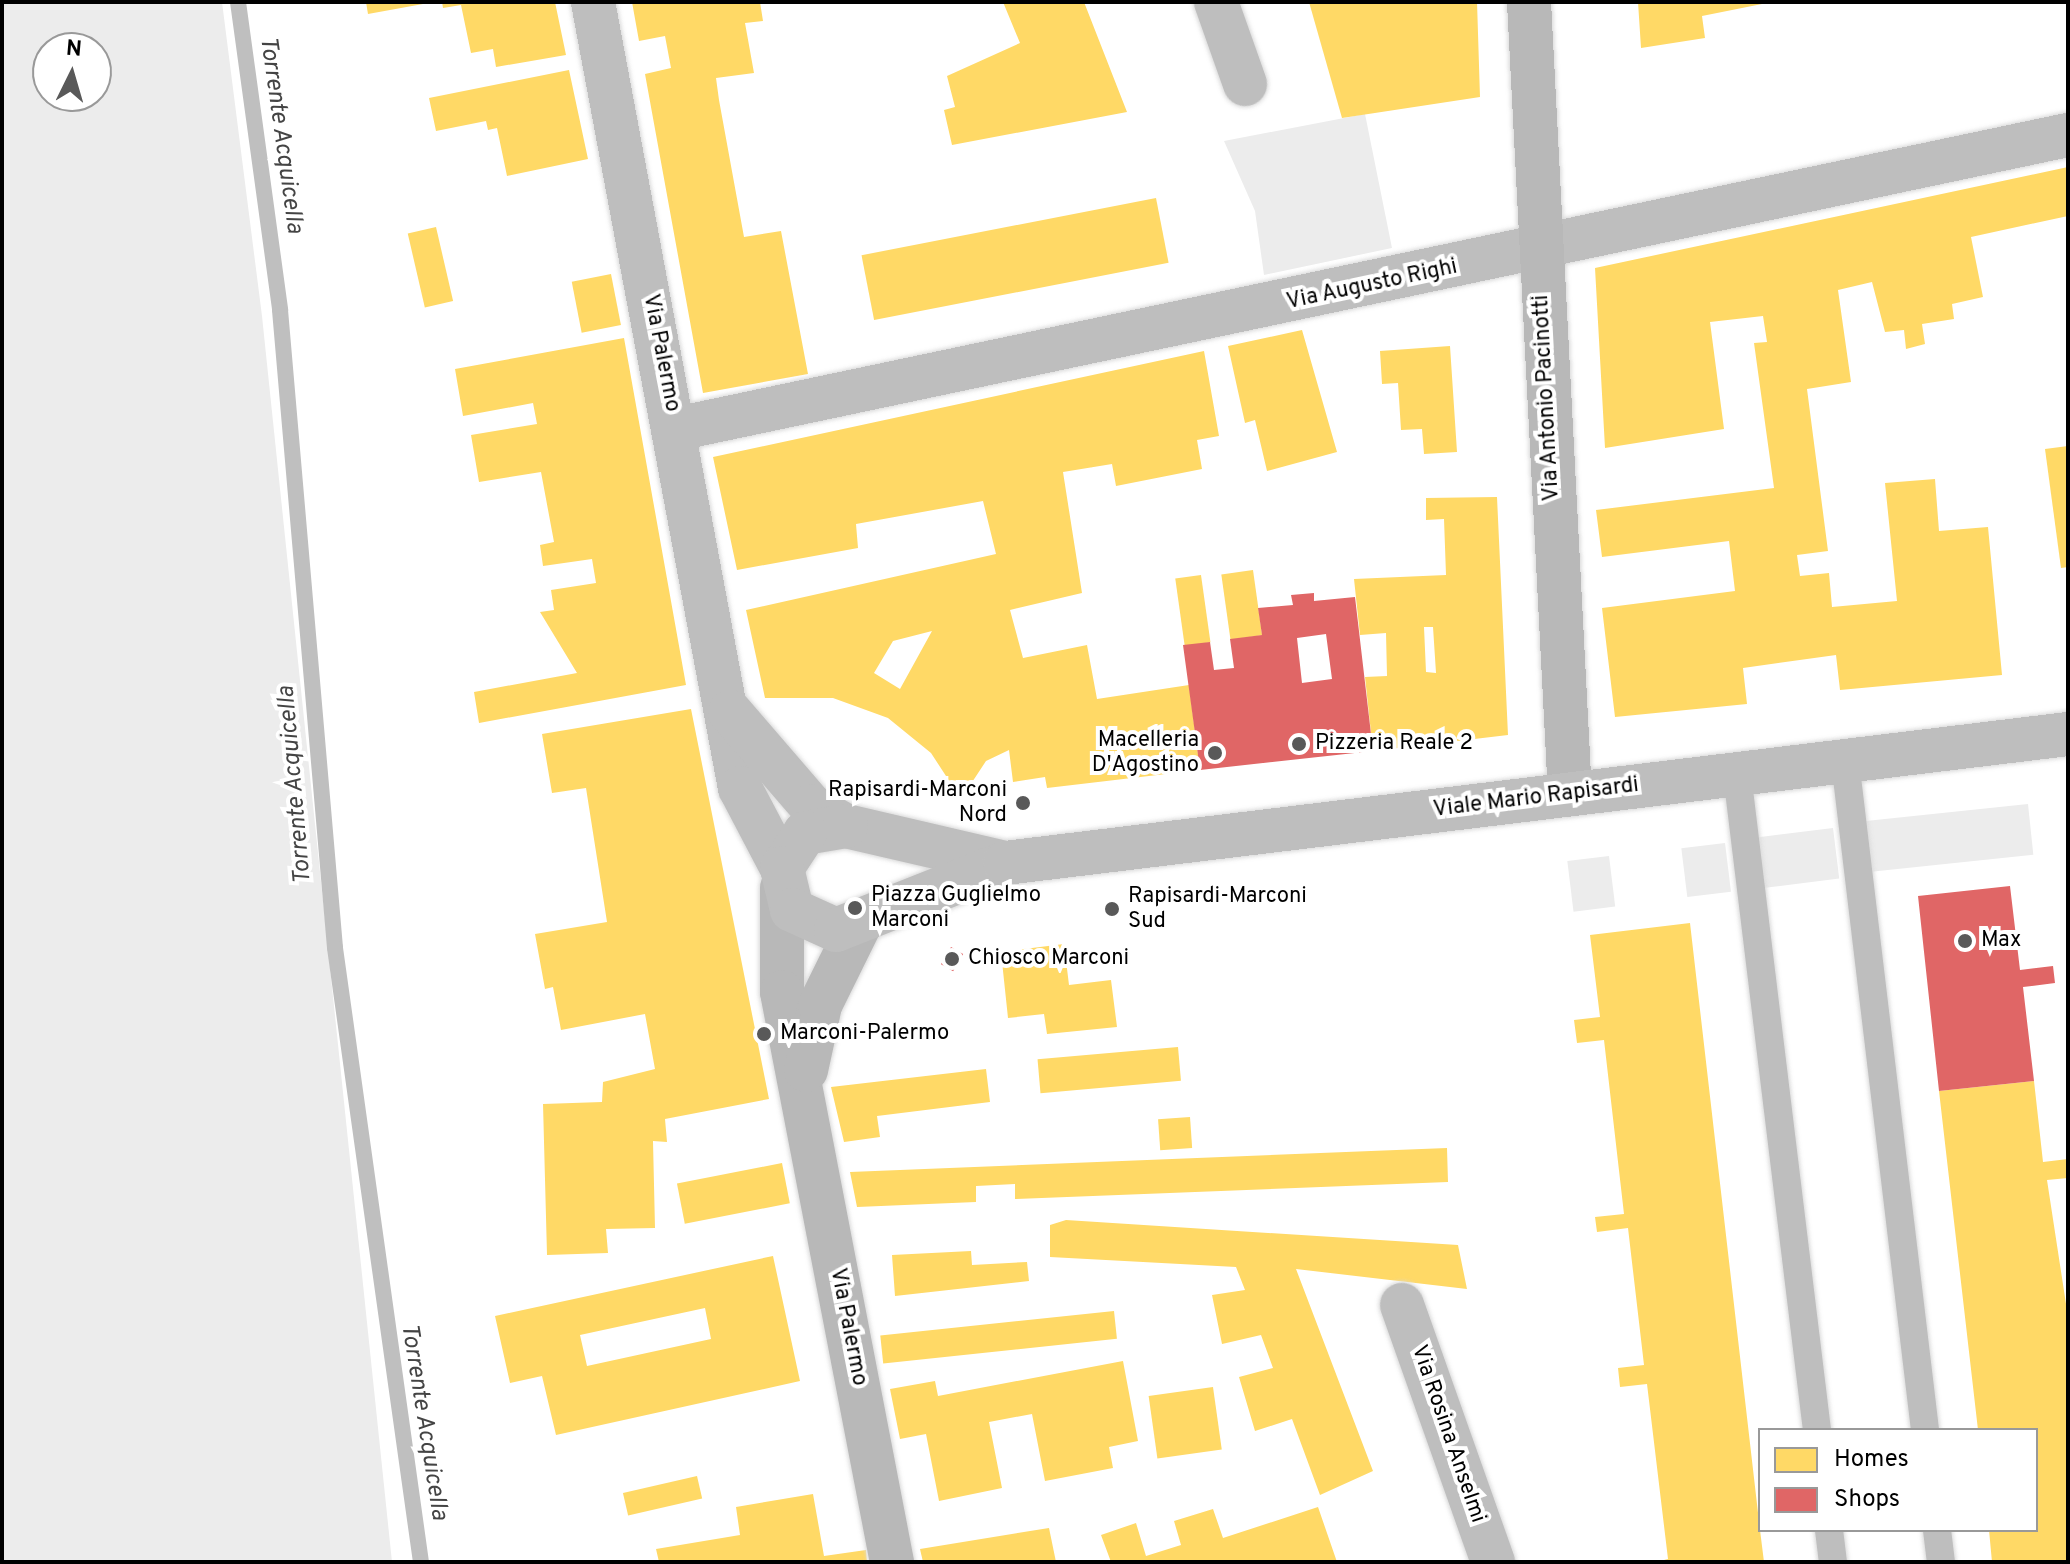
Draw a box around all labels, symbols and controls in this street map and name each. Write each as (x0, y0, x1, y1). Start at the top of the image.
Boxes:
north arrow (32, 32, 112, 112)
water label: Torrente Acquicella (252, 34, 308, 236)
text: N (65, 35, 83, 64)
street label: Via Augusto Righi (1284, 254, 1460, 316)
street label: Via Palermo (637, 292, 685, 414)
street label: Via Antonio Pacinotti (1528, 294, 1566, 502)
water label: Torrente Acquicella (273, 684, 319, 886)
place label: Macelleria D'Agostino (1092, 727, 1199, 778)
place label: Pizzeria Reale 2 (1315, 731, 1473, 757)
marker: Pizzeria Reale 2 (1290, 735, 1308, 753)
marker: Macelleria D'Agostino (1206, 744, 1224, 762)
street label: Viale Mario Rapisardi (1432, 772, 1640, 824)
place label: Rapisardi-Marconi Nord (828, 777, 1007, 828)
marker: Rapisardi-Marconi Nord (1014, 794, 1032, 812)
place label: Piazza Guglielmo Marconi (871, 882, 1041, 934)
place label: Rapisardi-Marconi Sud (1128, 883, 1307, 934)
marker: Piazza Guglielmo Marconi (846, 899, 864, 917)
marker: Rapisardi-Marconi Sud (1103, 900, 1121, 918)
place label: Max (1981, 928, 2021, 954)
marker: Max (1956, 932, 1974, 950)
place label: Chiosco Marconi (968, 946, 1129, 972)
marker: Chiosco Marconi (943, 950, 961, 968)
place label: Marconi-Palermo (780, 1021, 949, 1047)
marker: Marconi-Palermo (755, 1025, 773, 1043)
street label: Via Palermo (824, 1266, 872, 1388)
water label: Torrente Acquicella (393, 1321, 453, 1523)
street label: Via Rosina Anselmi (1405, 1341, 1491, 1527)
legend (1758, 1428, 2038, 1532)
text: Homes (1834, 1445, 1909, 1475)
text: Shops (1834, 1485, 1900, 1515)

